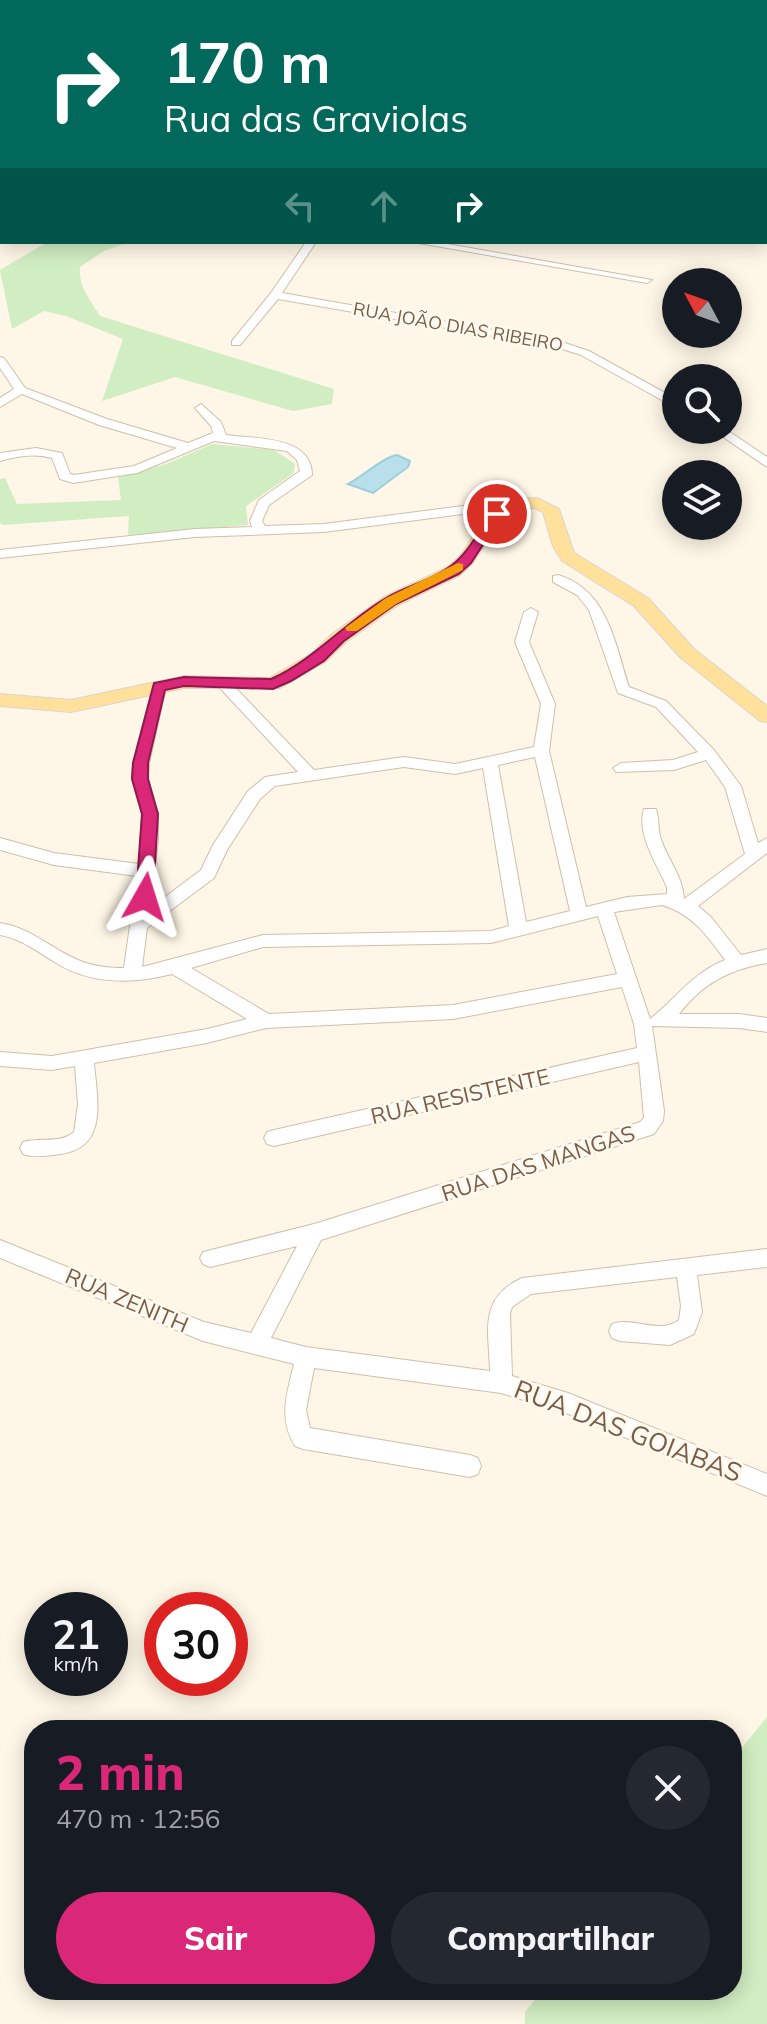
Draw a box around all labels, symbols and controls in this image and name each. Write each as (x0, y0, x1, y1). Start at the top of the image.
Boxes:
text: 170 m (164, 27, 331, 97)
icon: right (32, 32, 136, 136)
text: Rua das Graviolas (164, 96, 468, 141)
icon: left (278, 184, 322, 228)
icon: ahead (362, 184, 406, 228)
icon: right (446, 184, 490, 228)
north arrow (662, 268, 742, 348)
map controls (662, 268, 742, 540)
street label: RUA JOÃO DIAS RIBEIRO (351, 297, 565, 356)
button: search (662, 364, 742, 444)
button: layers (662, 460, 742, 540)
pin (463, 480, 531, 548)
icon: arrive (475, 492, 519, 536)
position arrow (103, 855, 187, 939)
street label: RUA RESISTENTE (368, 1062, 552, 1130)
street label: RUA DAS MANGAS (438, 1118, 638, 1208)
street label: RUA ZENITH (61, 1261, 193, 1339)
street label: RUA DAS GOIABAS (510, 1372, 747, 1489)
speed limit sign: 30 (144, 1592, 248, 1696)
text: 21 (52, 1609, 100, 1659)
text: km/h (53, 1651, 99, 1676)
text: 2 min (56, 1742, 185, 1802)
button: close (626, 1746, 710, 1830)
text: 470 m · 12:56 (56, 1802, 220, 1835)
button: Sair (56, 1892, 375, 1984)
button: Compartilhar (391, 1892, 710, 1984)

